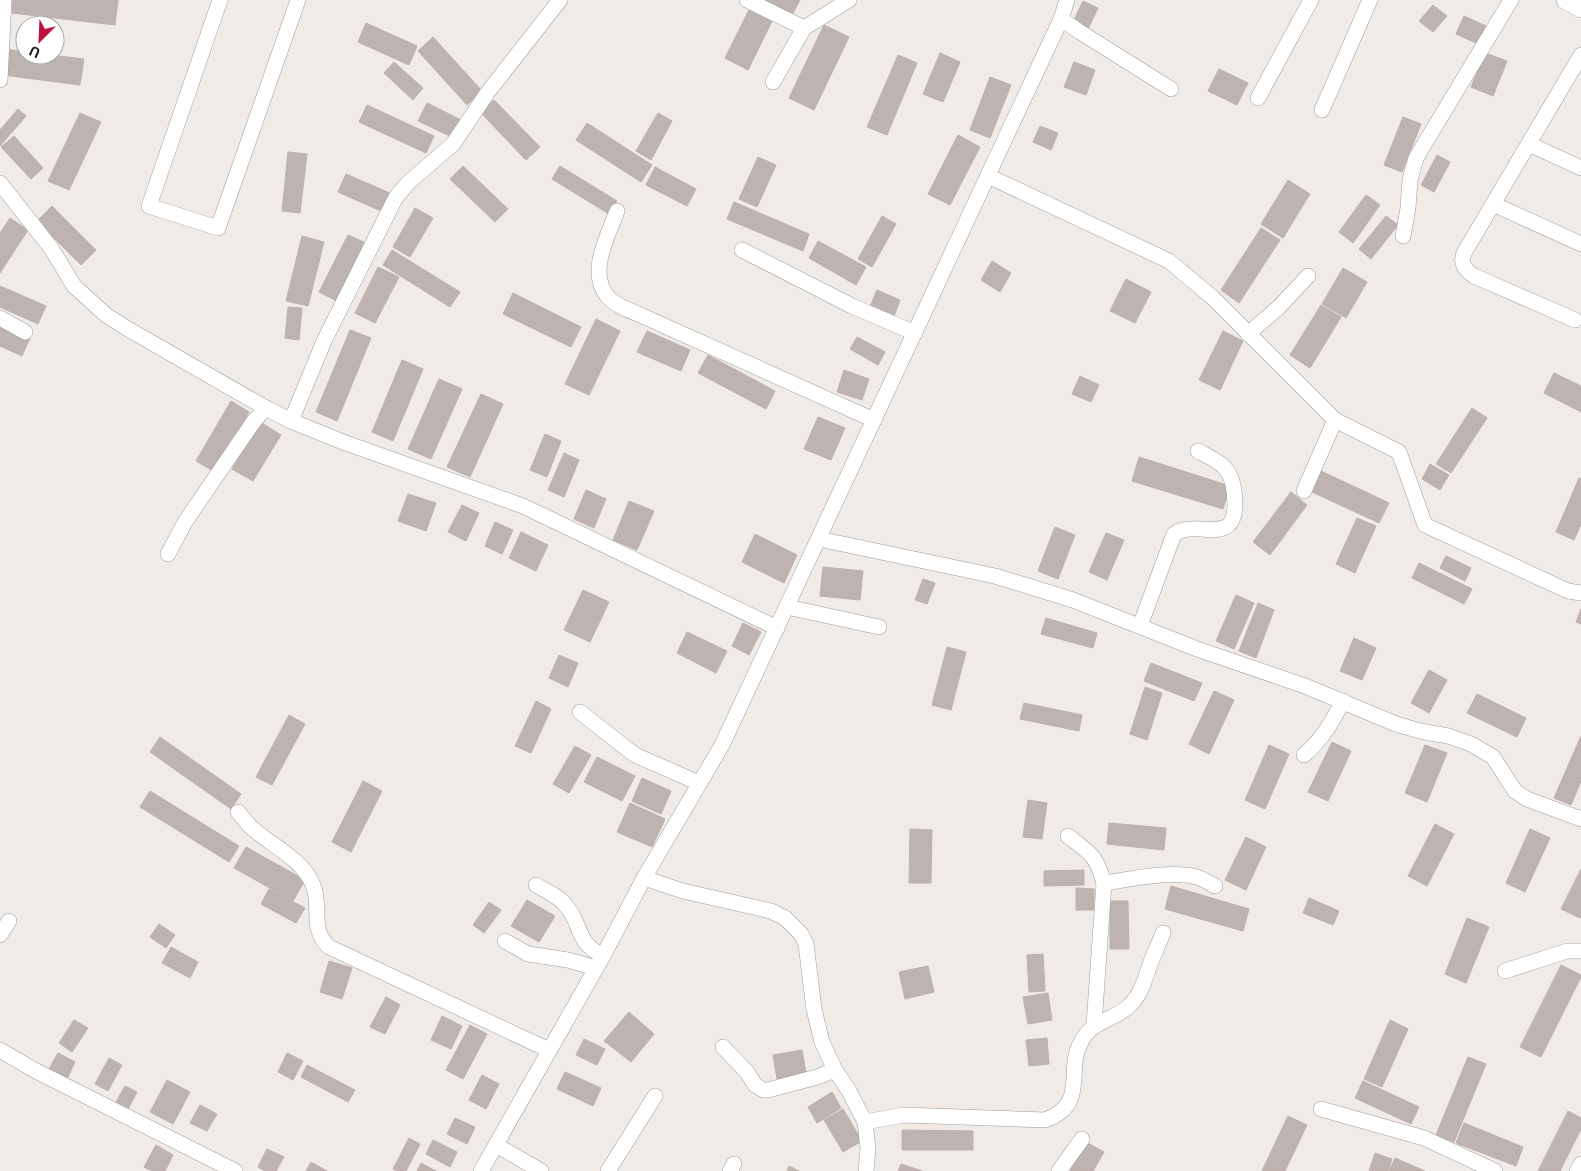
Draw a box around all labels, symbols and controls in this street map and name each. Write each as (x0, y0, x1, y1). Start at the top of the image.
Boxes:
north arrow (15, 15, 65, 65)
text: U (26, 41, 43, 63)

